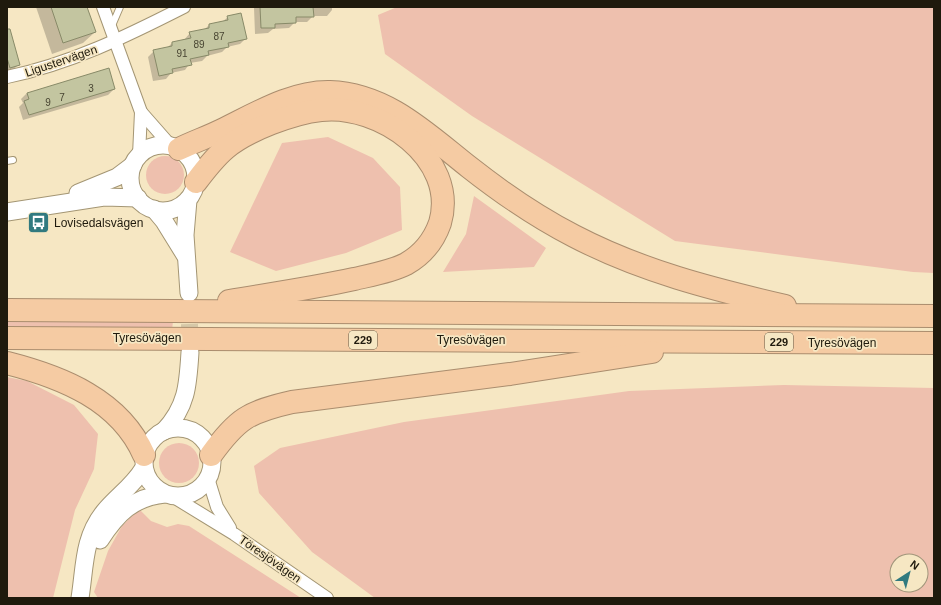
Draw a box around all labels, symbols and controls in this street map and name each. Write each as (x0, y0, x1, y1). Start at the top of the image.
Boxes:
house number: 87 (213, 31, 225, 42)
house number: 89 (193, 39, 205, 50)
street label: Ligustervägen (23, 42, 99, 80)
house number: 91 (176, 48, 188, 59)
house number: 3 (88, 83, 94, 94)
house number: 7 (59, 92, 65, 103)
house number: 9 (45, 97, 51, 108)
bus stop icon: Lovisedalsvägen (26, 210, 52, 236)
place label: Lovisedalsvägen (54, 216, 143, 230)
street label: Tyresövägen (113, 331, 181, 345)
road number: 229 (349, 331, 377, 349)
street label: Tyresövägen (437, 333, 505, 347)
road number: 229 (765, 333, 793, 351)
street label: Tyresövägen (808, 336, 876, 350)
street label: Töresjövägen (236, 532, 304, 586)
north arrow (889, 553, 929, 593)
text: N (908, 558, 922, 572)

